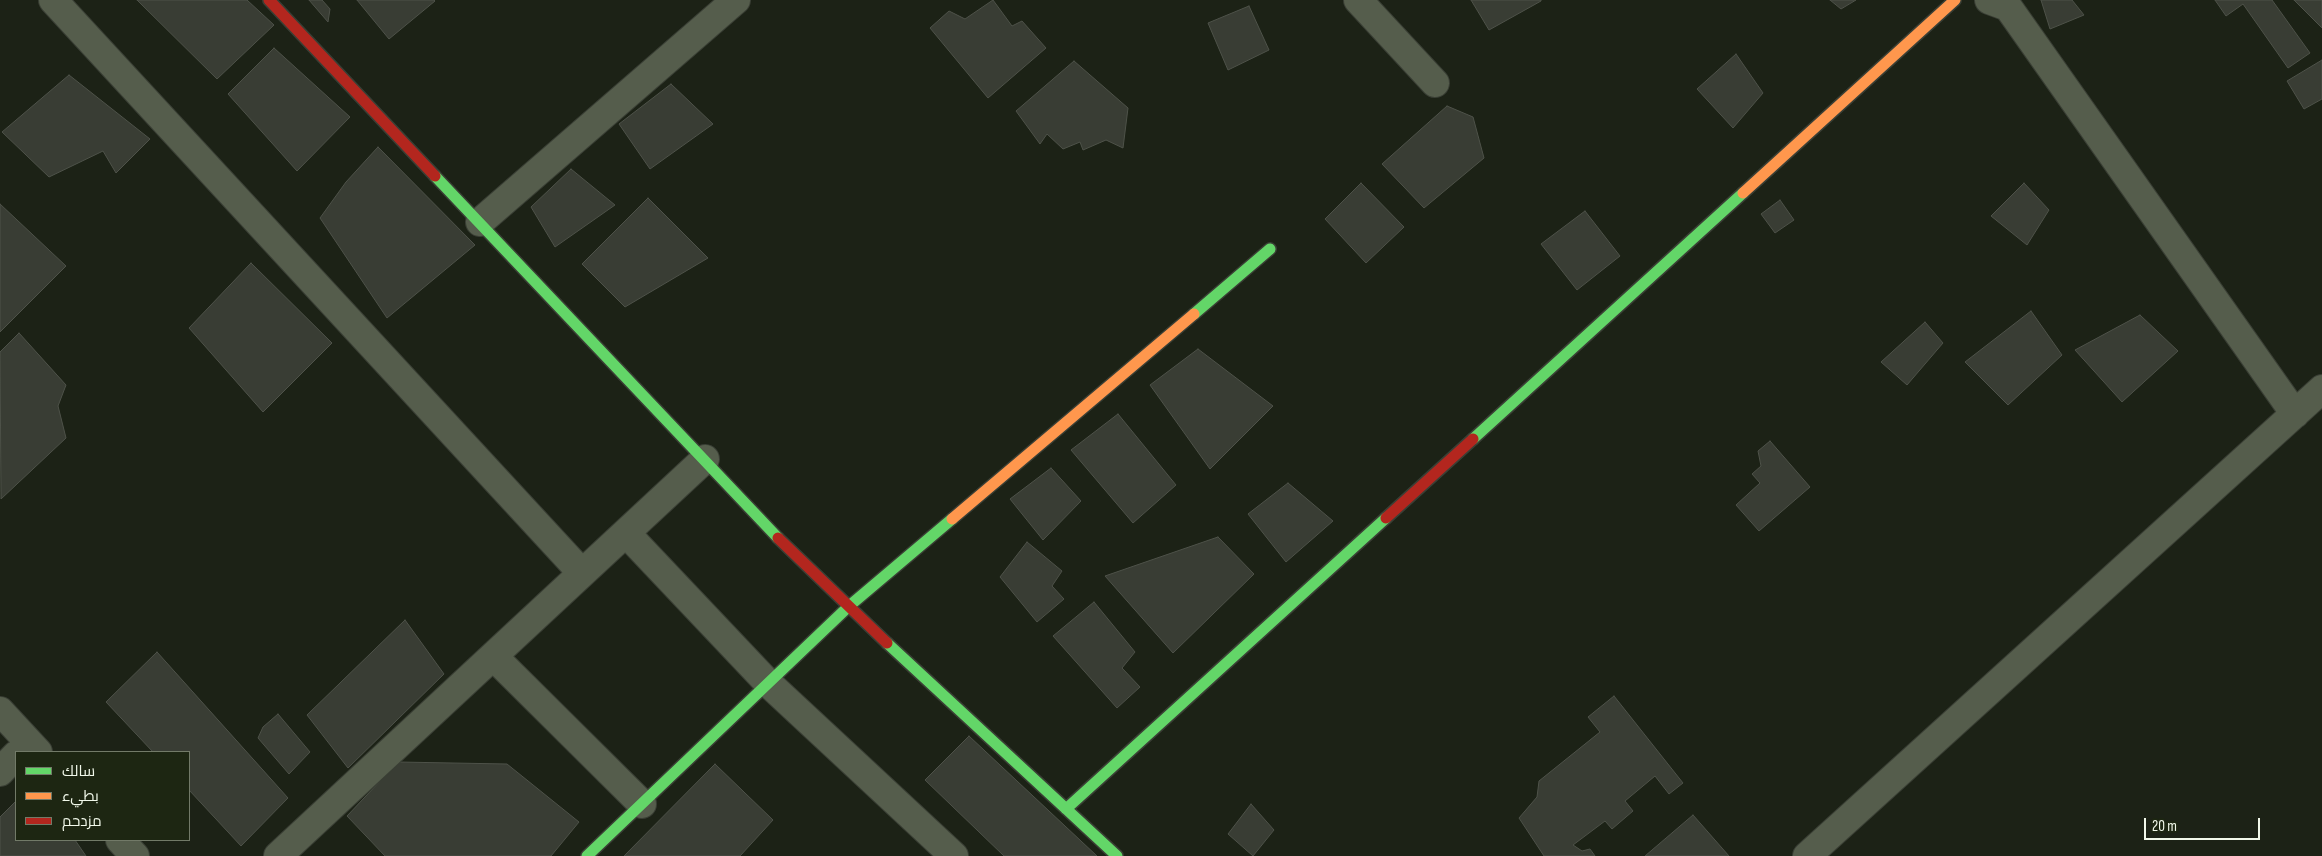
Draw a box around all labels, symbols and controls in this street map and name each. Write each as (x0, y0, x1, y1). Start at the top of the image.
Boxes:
legend (15, 751, 190, 841)
text: سالك (62, 762, 95, 781)
text: بطيء (62, 787, 99, 806)
scale bar (2147, 808, 2263, 840)
text: مزدحم (62, 812, 102, 831)
text: 20 m (2152, 817, 2177, 836)

